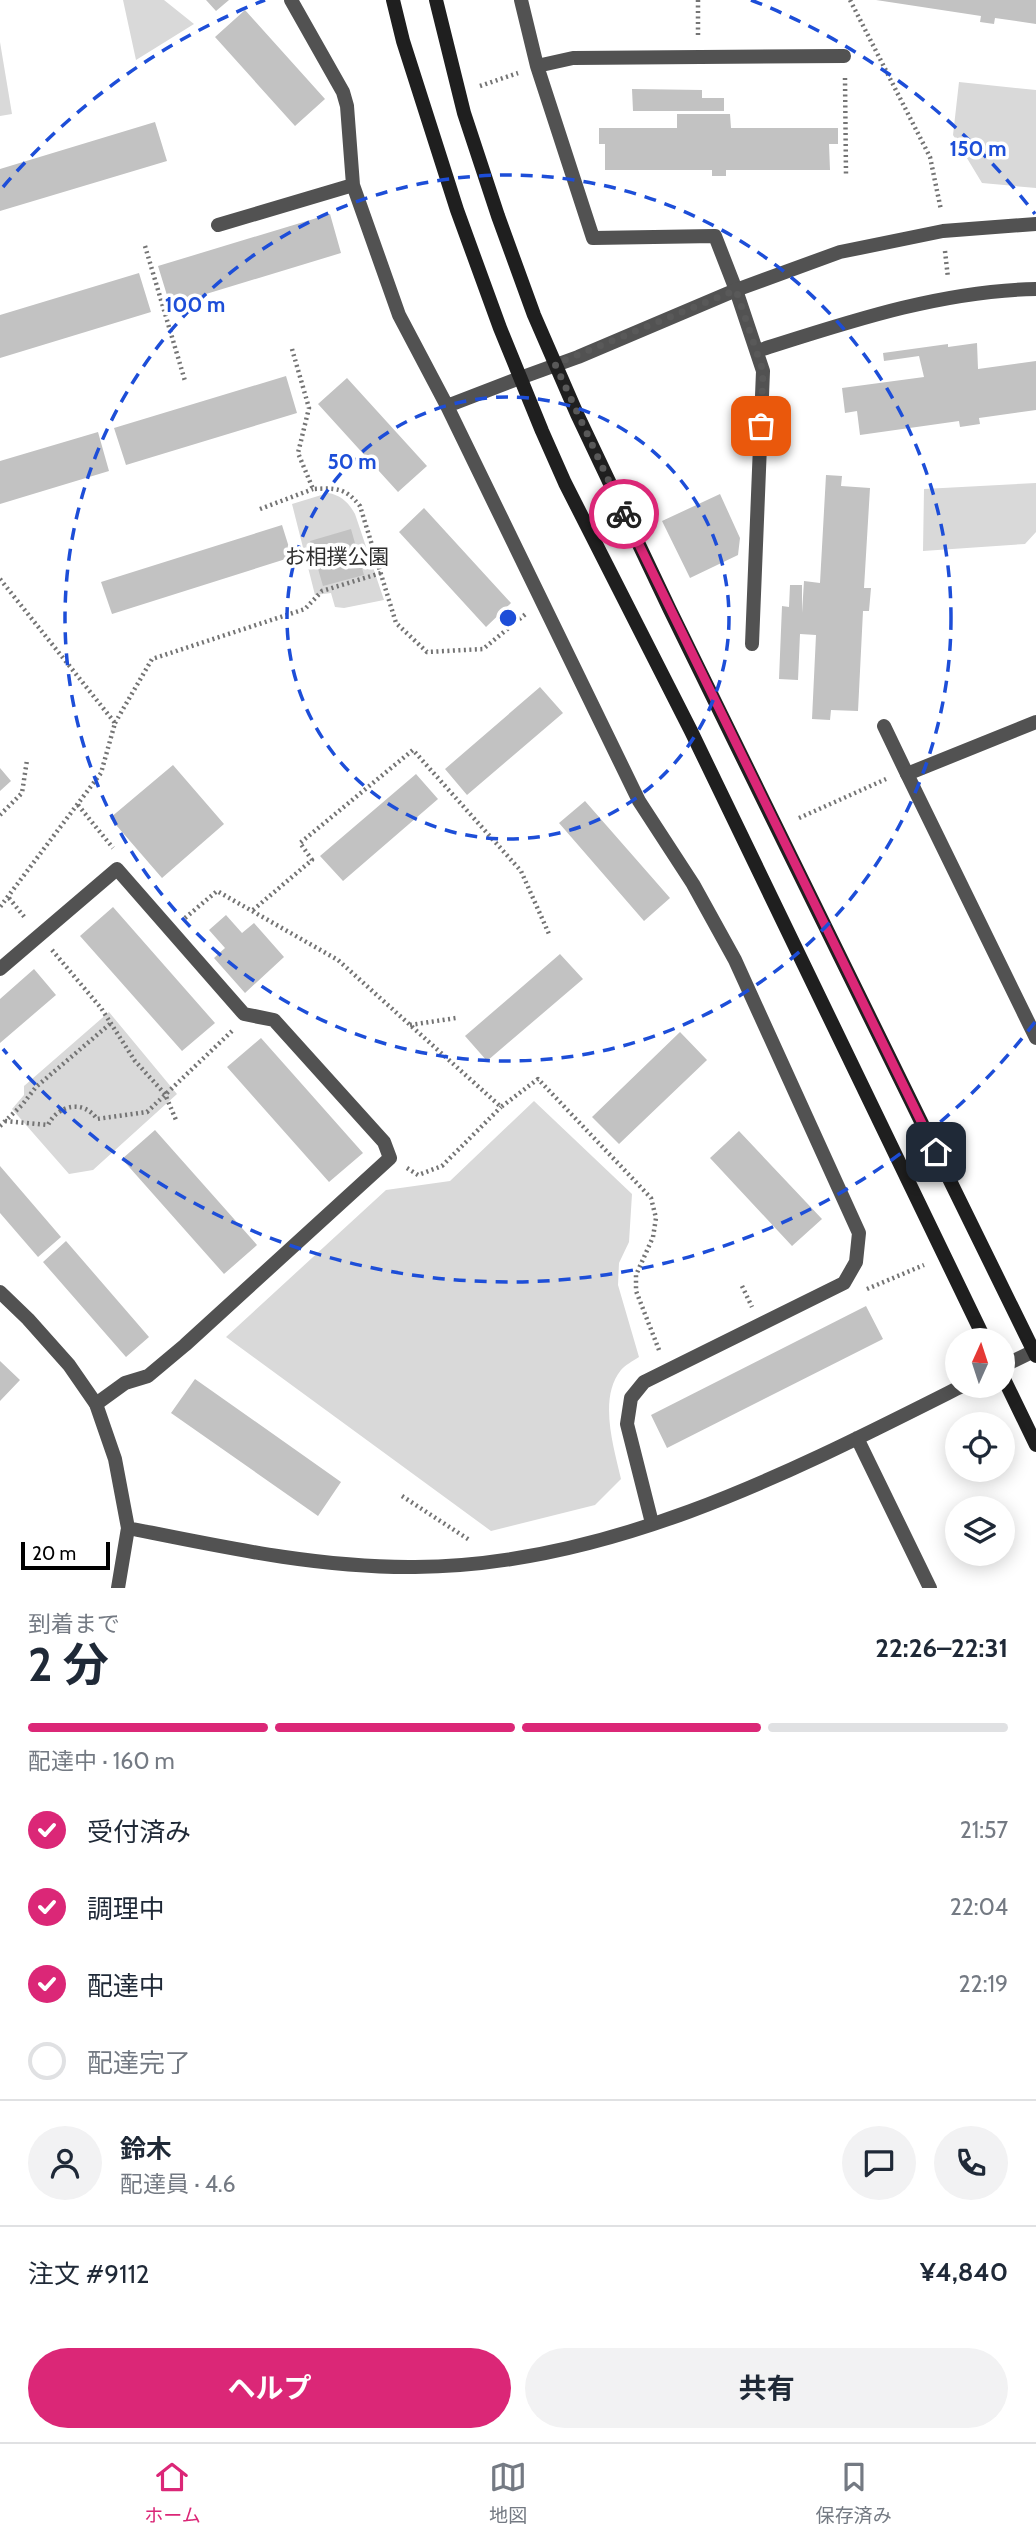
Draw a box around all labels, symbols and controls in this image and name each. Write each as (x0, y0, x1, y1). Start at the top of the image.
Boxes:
text: 150 m (950, 136, 1006, 161)
text: 100 m (165, 292, 225, 317)
pin (731, 396, 791, 456)
icon: bag (742, 407, 780, 445)
text: 50 m (327, 449, 377, 474)
courier (589, 479, 659, 549)
icon: bike (605, 495, 643, 533)
park label: お相撲公園 (285, 544, 390, 569)
centre of rings (496, 606, 520, 630)
pin (906, 1122, 966, 1182)
icon: home (917, 1133, 955, 1171)
north arrow (945, 1328, 1015, 1398)
map controls (945, 1328, 1015, 1566)
button: locate (945, 1412, 1015, 1482)
button: layers (945, 1496, 1015, 1566)
scale bar (21, 1539, 110, 1571)
text: 20 m (32, 1542, 76, 1565)
text: 到着まで (28, 1610, 120, 1638)
text: 22:26–22:31 (875, 1632, 1008, 1664)
text: 2 分 (28, 1637, 109, 1693)
text: 配達中 · 160 m (28, 1747, 175, 1775)
icon: check (28, 1811, 66, 1849)
text: 受付済み (87, 1816, 191, 1848)
text: 21:57 (960, 1816, 1008, 1844)
icon: check (28, 1888, 66, 1926)
text: 調理中 (87, 1893, 165, 1925)
text: 22:04 (950, 1893, 1008, 1921)
icon: check (28, 1965, 66, 2003)
text: 配達中 (87, 1970, 165, 2002)
text: 22:19 (959, 1970, 1008, 1998)
text: 配達完了 (87, 2047, 191, 2079)
button: person (28, 2126, 102, 2200)
button: chat (842, 2126, 916, 2200)
button: phone (934, 2126, 1008, 2200)
text: 鈴木 (120, 2133, 172, 2165)
text: 配達員 · 4.6 (120, 2170, 236, 2198)
text: ¥4,840 (920, 2256, 1008, 2288)
text: 注文 #9112 (28, 2258, 150, 2290)
button: ヘルプ (28, 2348, 511, 2428)
button: 共有 (525, 2348, 1008, 2428)
tab: ホーム (144, 2458, 201, 2527)
tab: 地図 (489, 2458, 527, 2527)
tab: 保存済み (816, 2458, 892, 2527)

